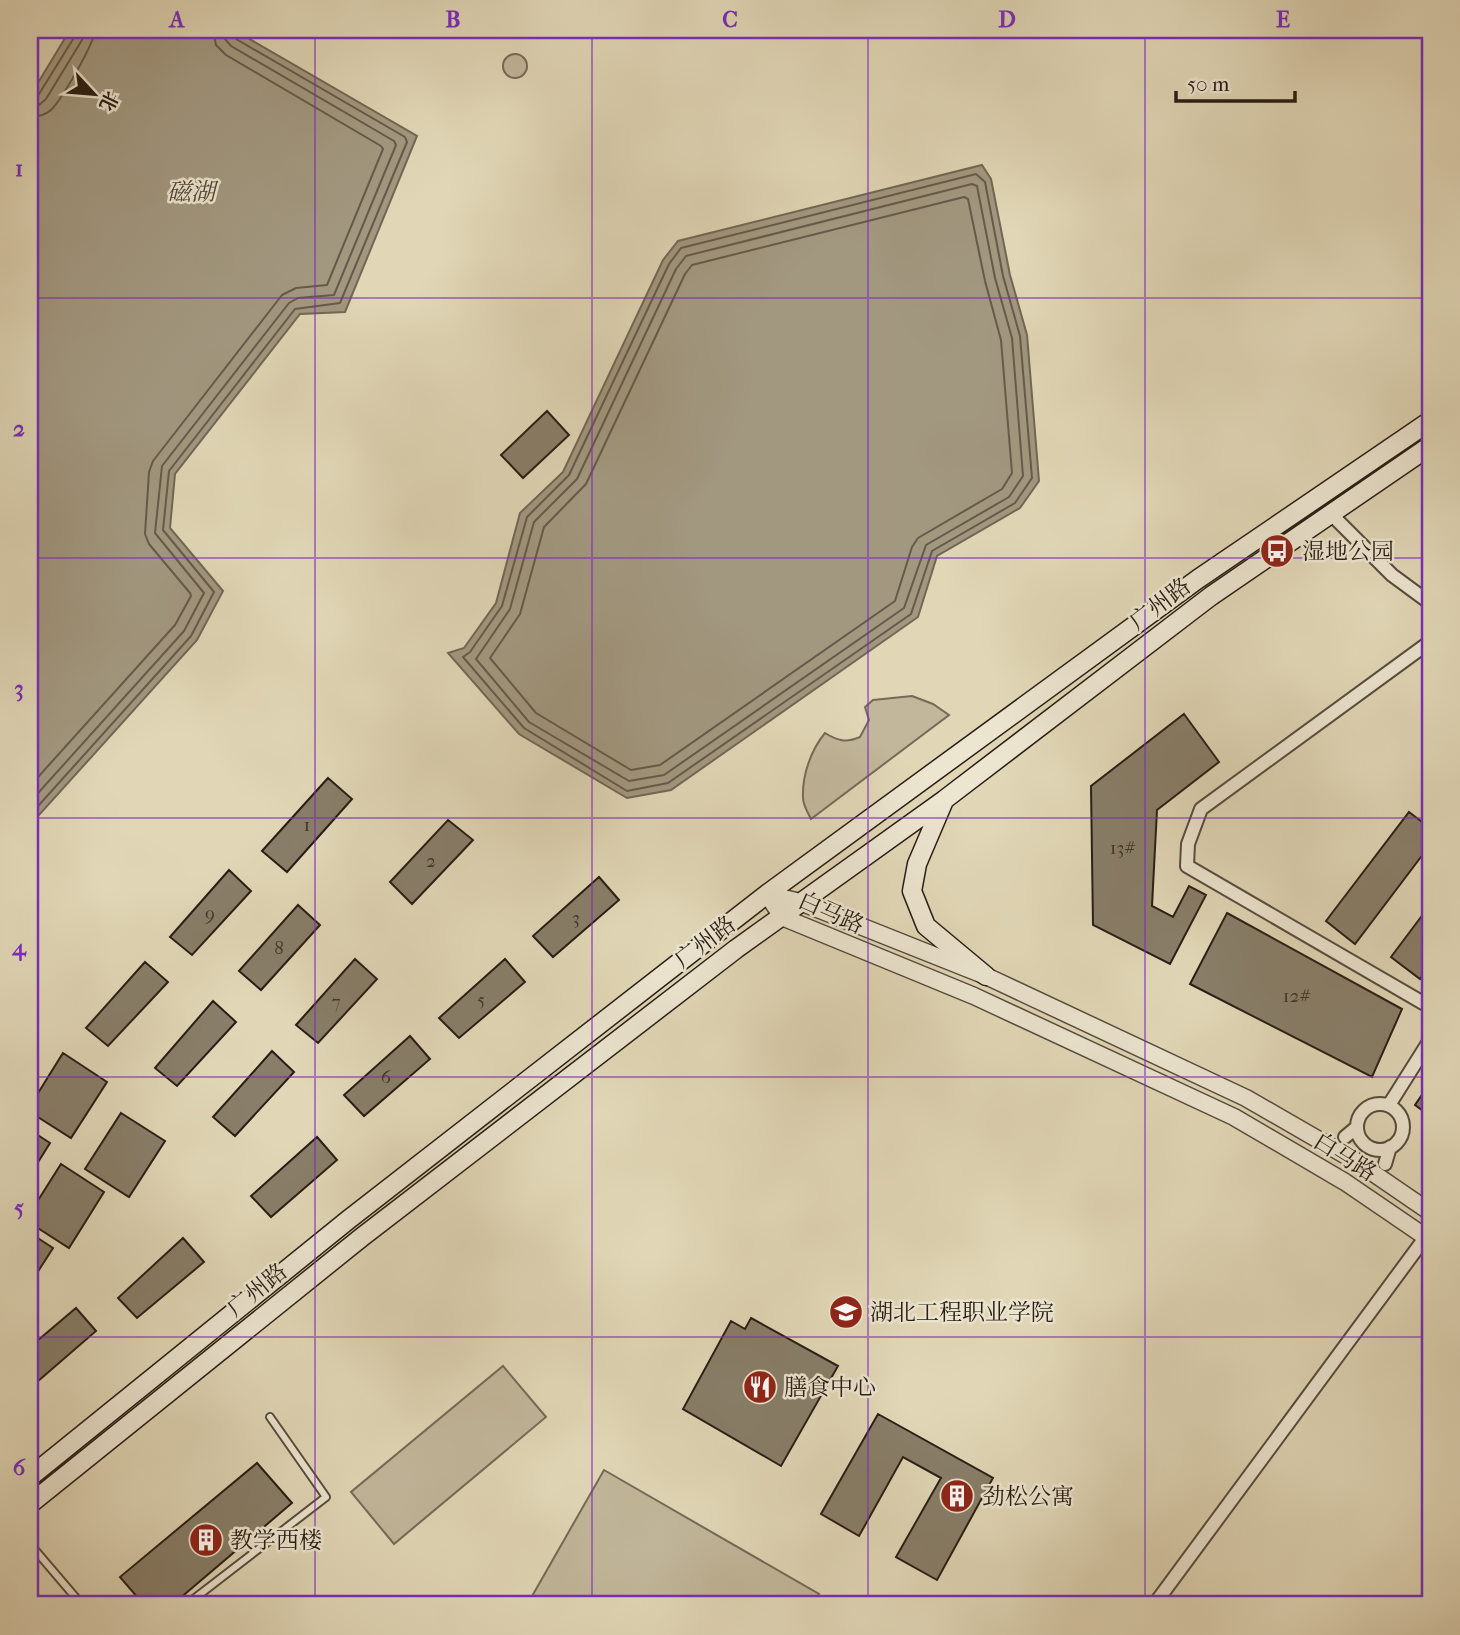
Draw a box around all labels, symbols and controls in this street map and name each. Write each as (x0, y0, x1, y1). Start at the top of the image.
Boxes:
text: A (168, 6, 186, 33)
text: B (446, 6, 461, 33)
text: C (722, 6, 738, 33)
text: D (998, 6, 1016, 33)
text: E (1276, 6, 1290, 33)
north arrow (60, 60, 130, 130)
scale bar (1176, 60, 1296, 104)
text: 50 m (1187, 72, 1230, 96)
text: 北 (94, 88, 122, 114)
text: 1 (15, 155, 23, 182)
water label: 磁湖 (167, 178, 219, 206)
text: 2 (13, 415, 25, 442)
bus stop icon: 湿地公园 (1258, 532, 1296, 570)
place label: 湿地公园 (1302, 538, 1394, 565)
street label: 广州路 (1124, 572, 1196, 636)
text: 3 (14, 675, 24, 702)
house number: 1 (304, 814, 310, 836)
house number: 13# (1110, 837, 1136, 859)
house number: 2 (426, 850, 436, 872)
street label: 白马路 (794, 887, 868, 939)
house number: 9 (205, 903, 215, 925)
house number: 3 (572, 907, 580, 929)
street label: 广州路 (669, 910, 741, 974)
text: 4 (11, 934, 27, 961)
house number: 8 (274, 937, 284, 959)
house number: 12# (1283, 985, 1311, 1007)
house number: 5 (477, 989, 485, 1011)
house number: 7 (331, 991, 341, 1013)
house number: 6 (381, 1066, 392, 1088)
street label: 白马路 (1309, 1127, 1381, 1187)
text: 5 (14, 1194, 24, 1221)
street label: 广州路 (222, 1258, 292, 1322)
school or university icon: 湖北工程职业学院 (827, 1293, 865, 1331)
place label: 湖北工程职业学院 (870, 1299, 1054, 1326)
restaurant icon: 膳食中心 (741, 1368, 779, 1406)
place label: 膳食中心 (784, 1374, 876, 1401)
text: 6 (13, 1454, 26, 1481)
building icon: 劲松公寓 (938, 1477, 976, 1515)
place label: 劲松公寓 (982, 1483, 1074, 1510)
building icon: 教学西楼 (187, 1521, 225, 1559)
place label: 教学西楼 (230, 1527, 322, 1554)

